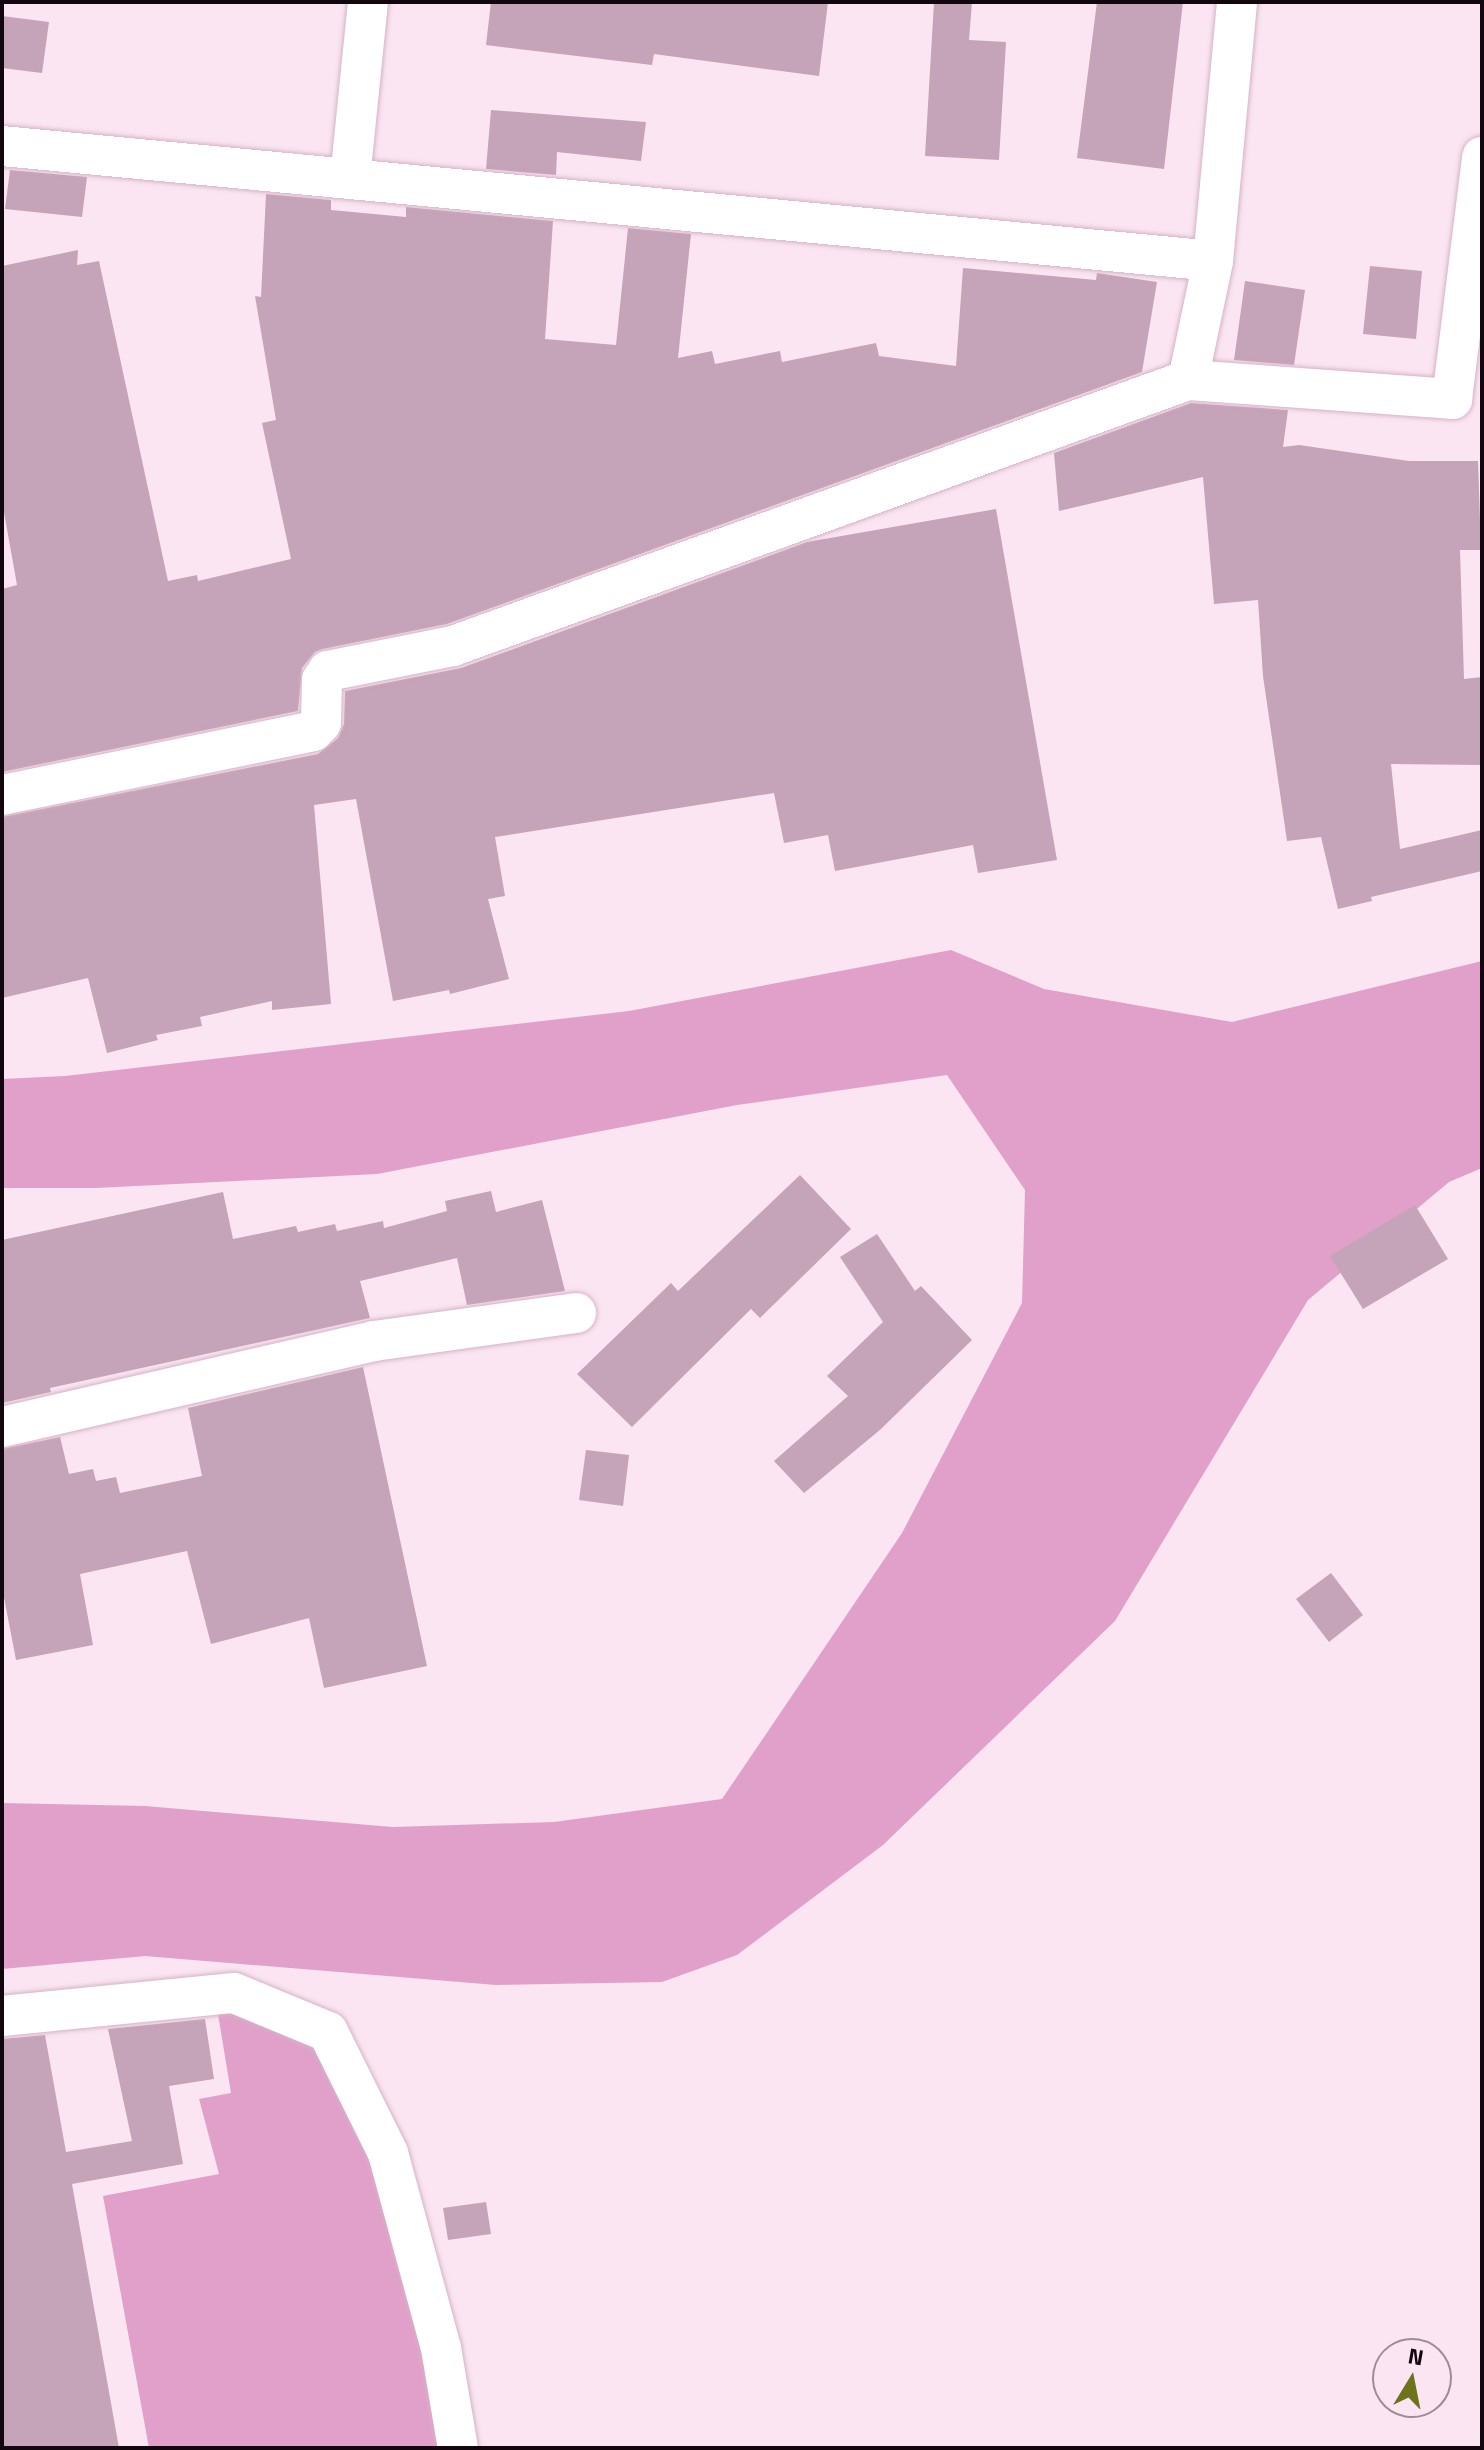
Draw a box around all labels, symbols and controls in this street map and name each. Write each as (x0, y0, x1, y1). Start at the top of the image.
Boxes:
north arrow (1372, 2338, 1452, 2418)
text: N (1405, 2338, 1426, 2374)

